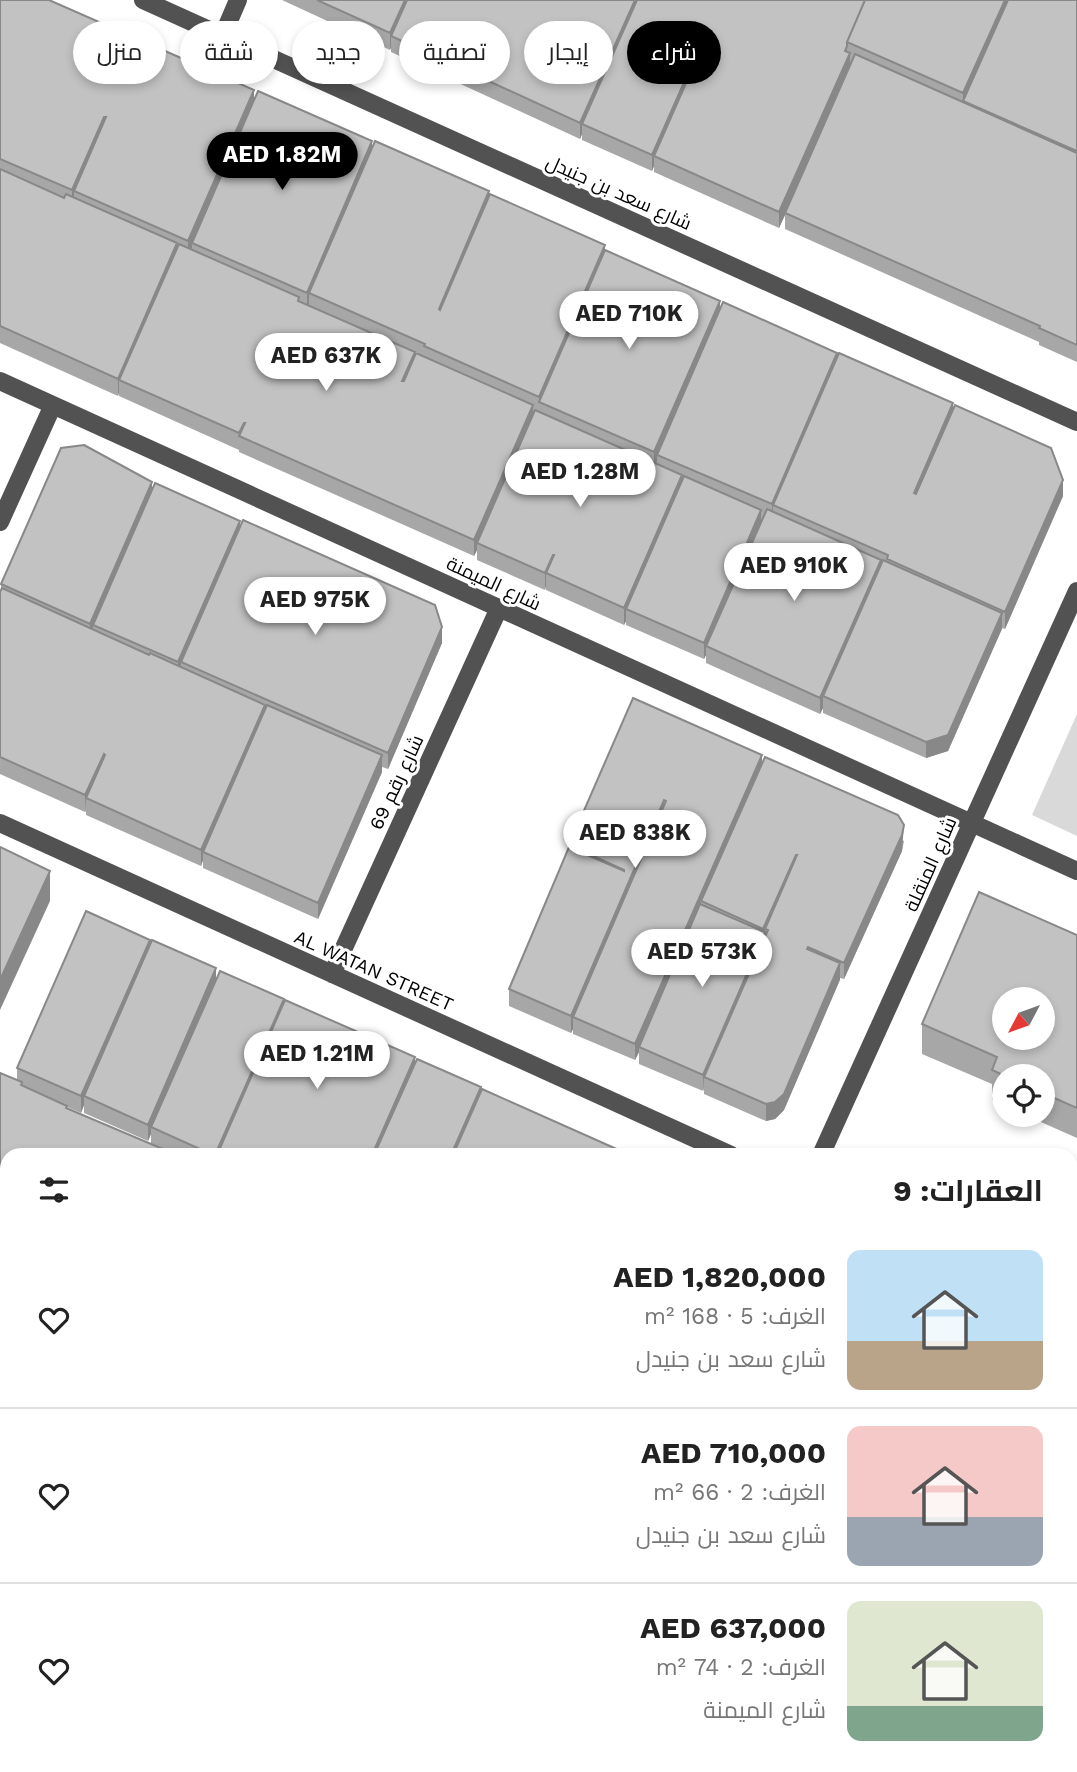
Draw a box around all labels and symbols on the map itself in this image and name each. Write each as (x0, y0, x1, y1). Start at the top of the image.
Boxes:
pin: AED 1.82M (202, 132, 362, 192)
street label: شارع سعد بن جنيدل (542, 150, 695, 237)
pin: AED 710K (557, 292, 701, 351)
pin: AED 637K (254, 334, 398, 393)
pin: AED 1.28M (500, 449, 660, 509)
pin: AED 910K (722, 544, 866, 603)
street label: شارع الميمنة (442, 552, 545, 617)
pin: AED 975K (243, 578, 387, 637)
street label: شارع رقم 69 (364, 731, 430, 834)
pin: AED 838K (563, 810, 707, 870)
street label: شارع المنقلة (899, 813, 963, 916)
street label: AL WATAN STREET (291, 925, 457, 1016)
pin: AED 573K (630, 930, 774, 989)
north arrow (992, 987, 1055, 1050)
pin: AED 1.21M (237, 1032, 397, 1091)

